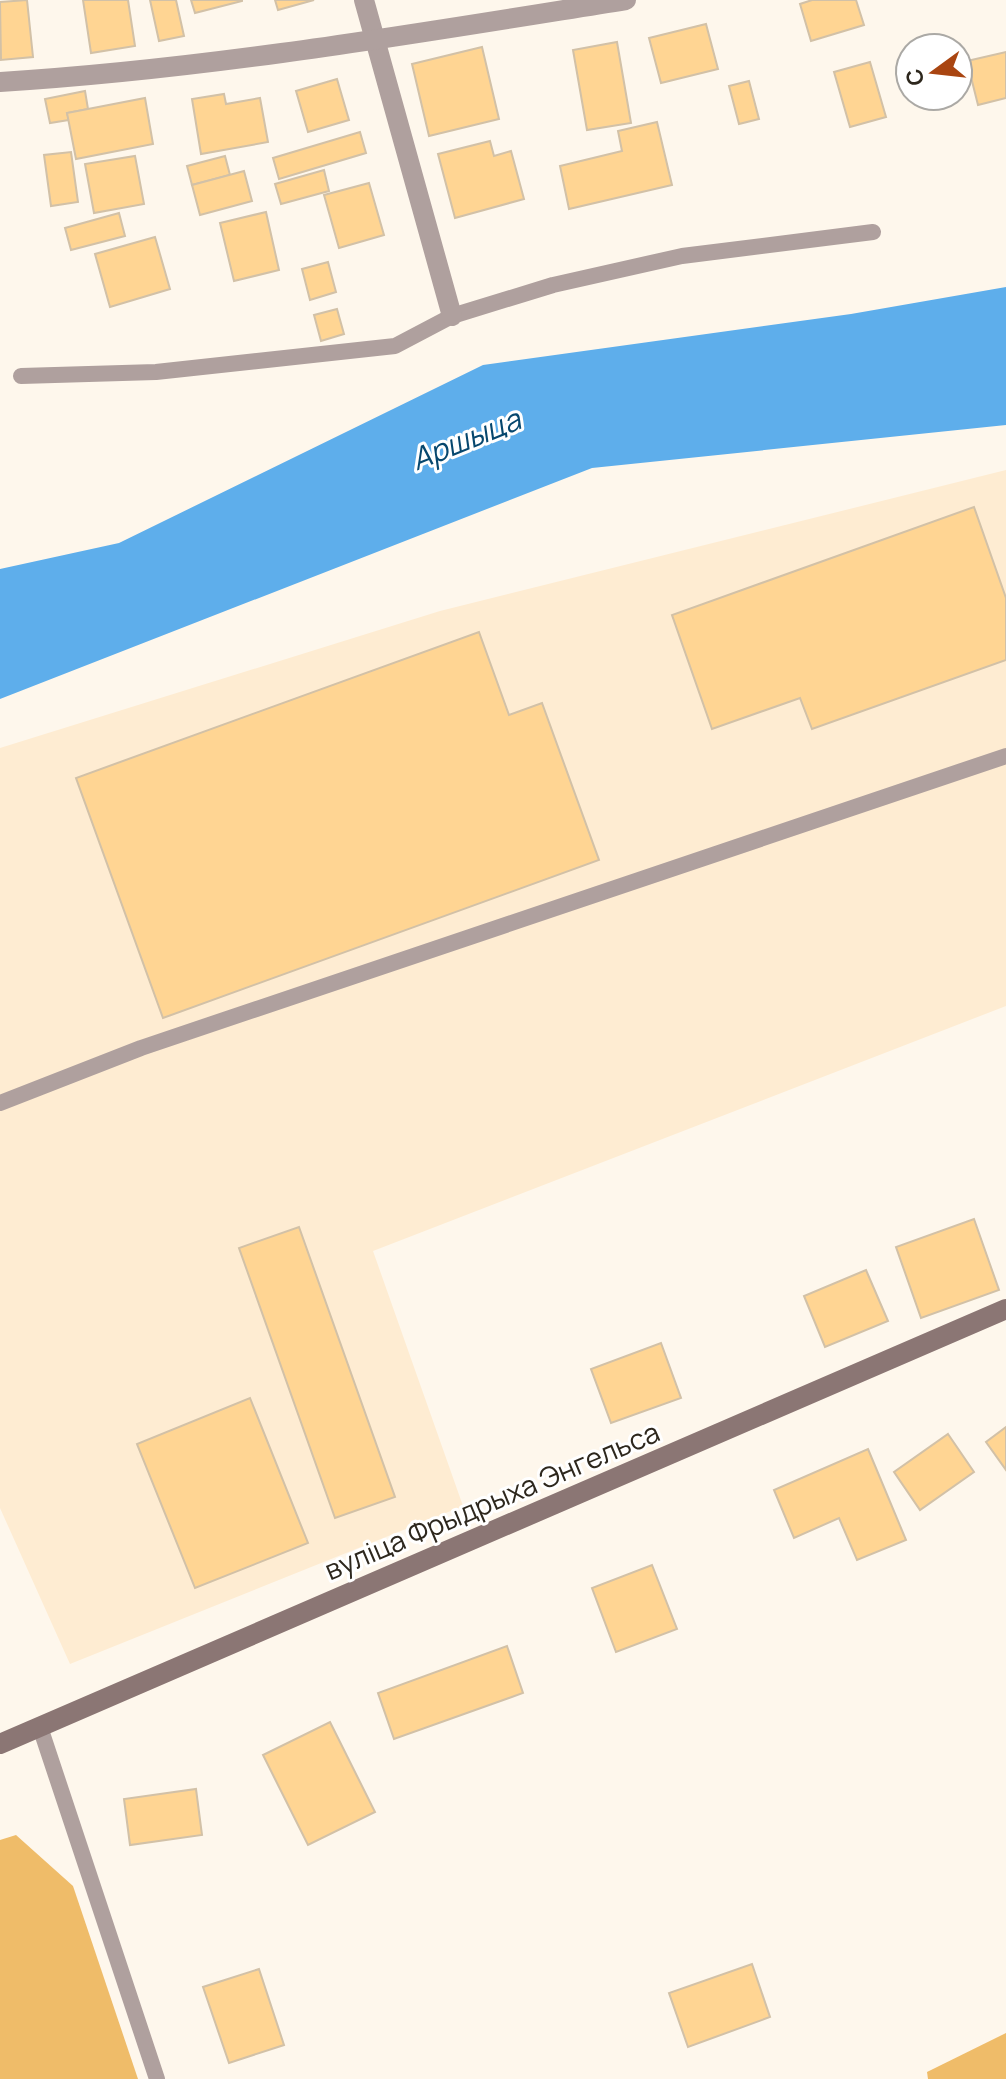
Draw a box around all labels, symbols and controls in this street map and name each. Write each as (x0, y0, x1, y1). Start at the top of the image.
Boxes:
north arrow (894, 32, 974, 112)
text: С (898, 65, 931, 89)
water label: Аршыца (405, 398, 528, 479)
street label: вуліца Фрыдрыха Энгельса (318, 1412, 665, 1588)

